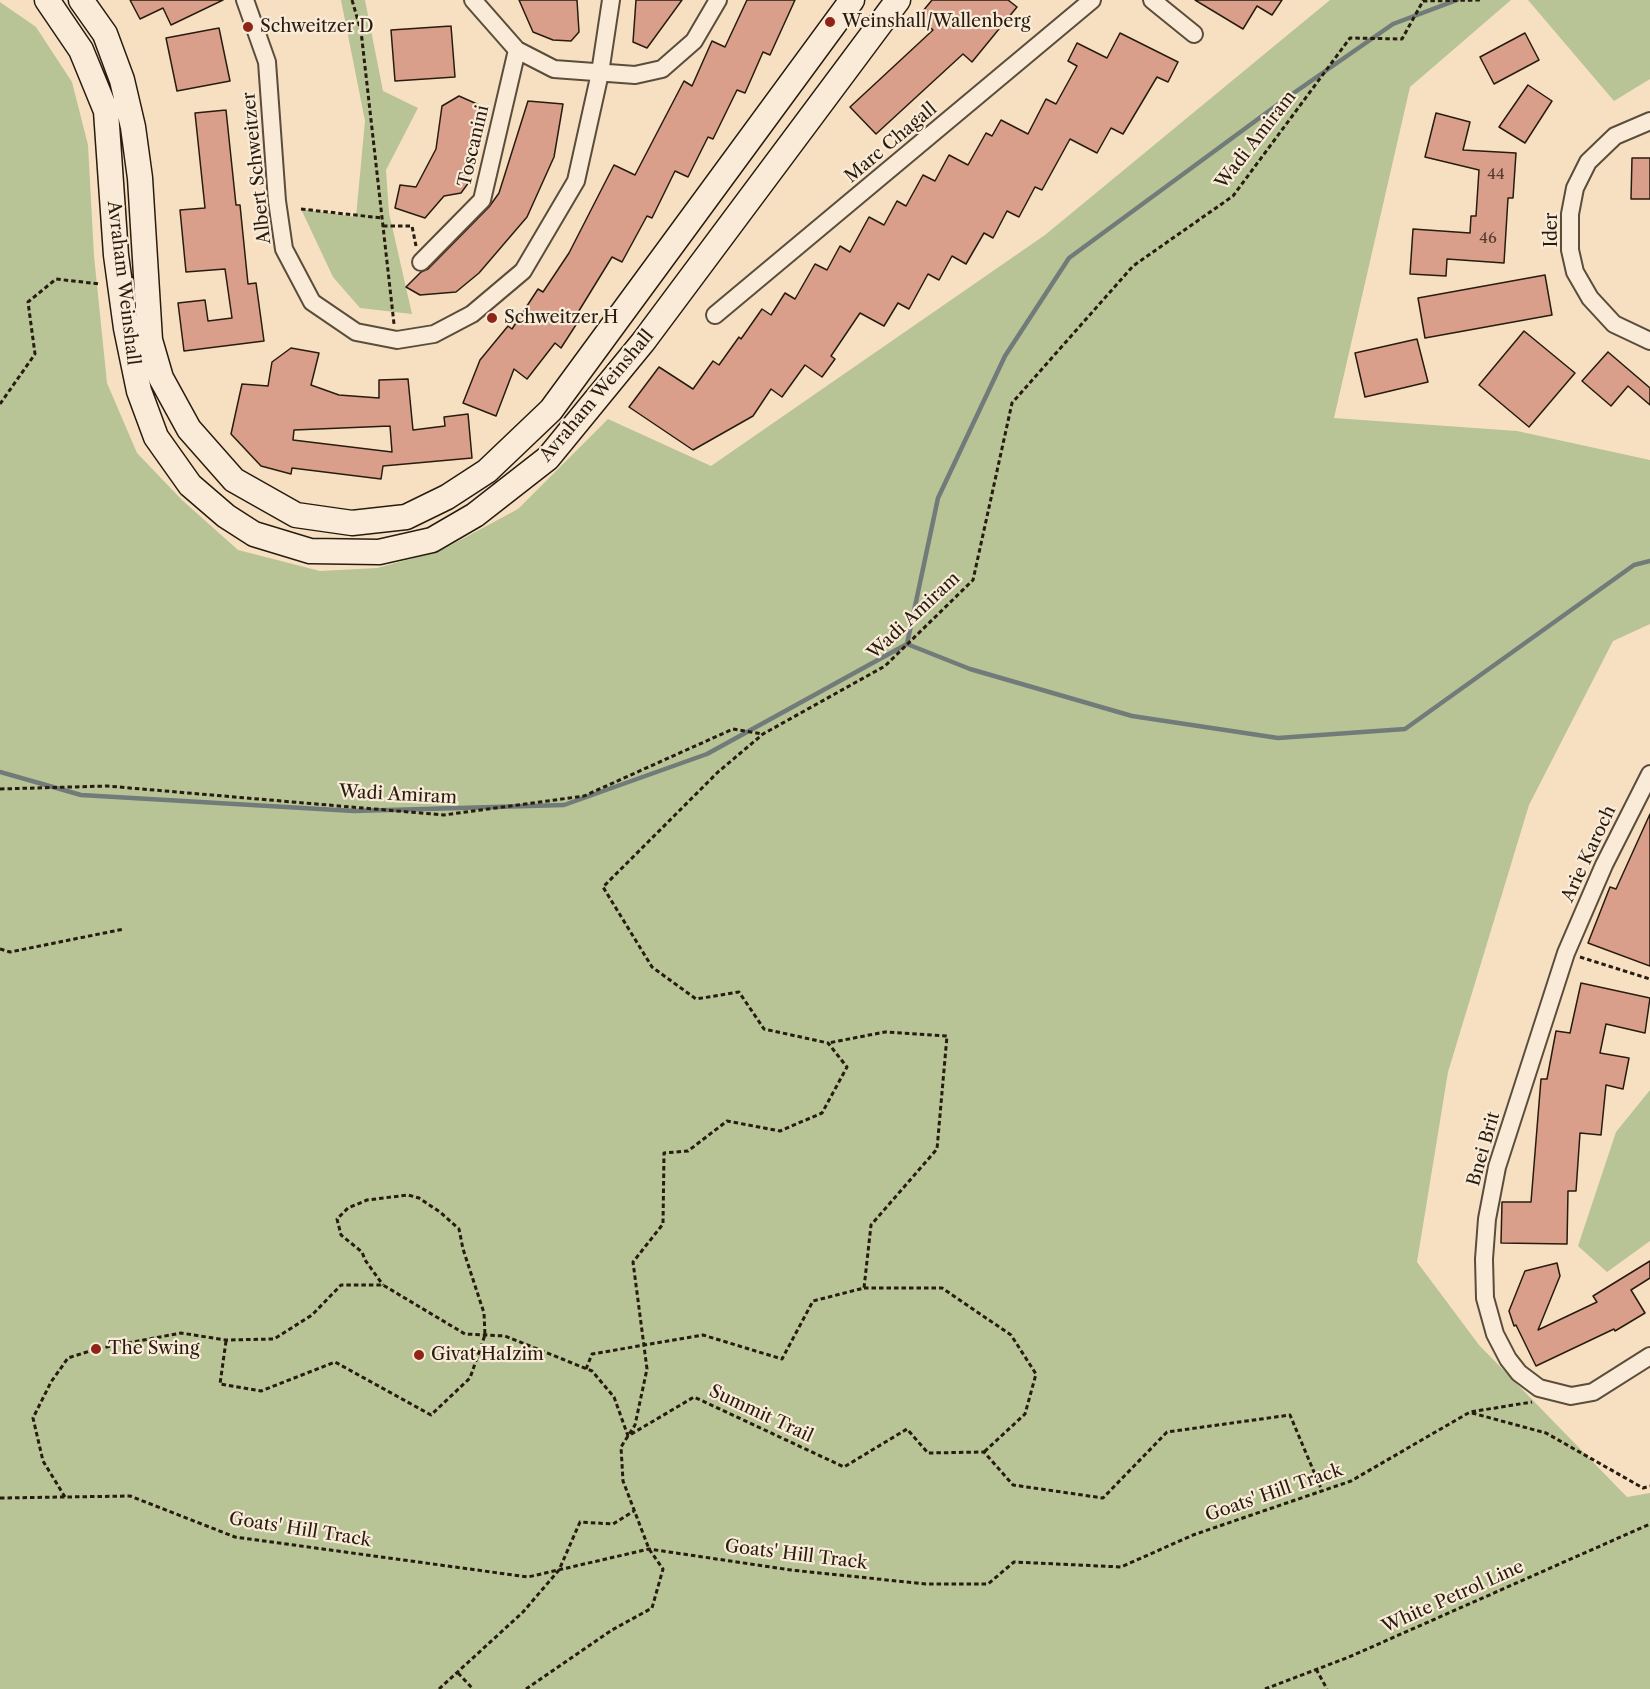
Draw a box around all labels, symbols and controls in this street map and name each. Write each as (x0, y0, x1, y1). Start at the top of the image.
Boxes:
place label: Weinshall/Wallenberg (842, 11, 1030, 33)
marker: Weinshall/Wallenberg (823, 15, 837, 29)
place label: Schweitzer D (260, 16, 374, 38)
marker: Schweitzer D (241, 20, 255, 34)
street label: Wadi Amiram (1211, 87, 1301, 193)
street label: Albert Schweitzer (238, 91, 276, 245)
street label: Marc Chagall (841, 98, 941, 188)
street label: Toscanini (454, 103, 494, 189)
house number: 44 (1487, 166, 1505, 184)
street label: Avraham Weinshall (102, 200, 144, 366)
street label: Ider (1541, 212, 1563, 248)
house number: 46 (1479, 230, 1497, 248)
place label: Schweitzer H (504, 307, 619, 329)
marker: Schweitzer H (485, 311, 499, 325)
street label: Avraham Weinshall (536, 326, 658, 466)
street label: Wadi Amiram (863, 568, 965, 664)
street label: Wadi Amiram (338, 781, 458, 809)
street label: Arie Karoch (1557, 802, 1621, 906)
street label: Bnei Brit (1463, 1109, 1505, 1189)
place label: The Swing (108, 1338, 199, 1360)
marker: The Swing (89, 1342, 103, 1356)
place label: Givat HaIzim (431, 1344, 544, 1366)
marker: Givat HaIzim (412, 1348, 426, 1362)
street label: Summit Trail (706, 1380, 816, 1448)
street label: Goats' Hill Track (1203, 1459, 1345, 1527)
street label: Goats' Hill Track (227, 1508, 373, 1552)
street label: Goats' Hill Track (723, 1536, 869, 1574)
street label: White Petrol Line (1379, 1556, 1527, 1638)

